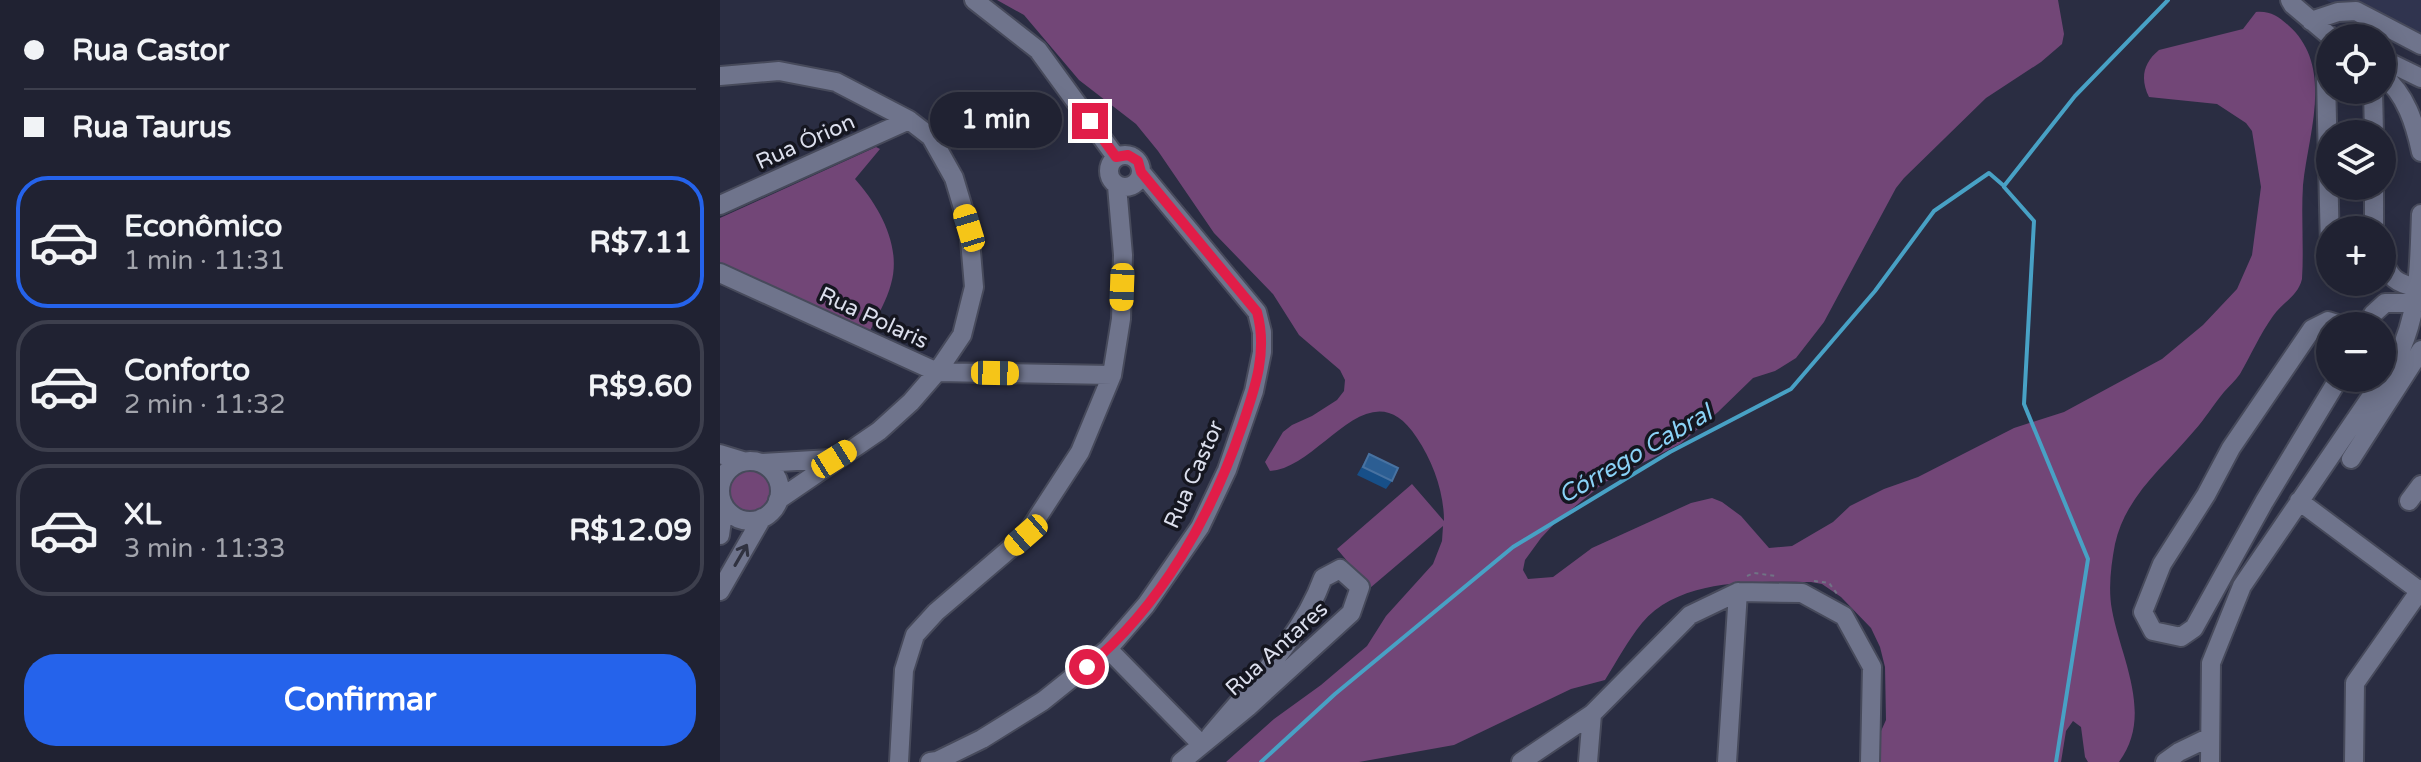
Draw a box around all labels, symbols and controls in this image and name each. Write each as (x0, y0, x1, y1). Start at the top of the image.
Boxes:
map controls (2316, 24, 2396, 392)
button: locate (2316, 24, 2396, 104)
text: Rua Castor (72, 32, 229, 69)
callout: 1 min (930, 93, 1062, 149)
route end (1072, 103, 1108, 139)
text: 1 min (961, 104, 1031, 135)
street label: Rua Órion (752, 108, 859, 175)
text: Rua Taurus (72, 109, 231, 146)
button: layers (2316, 120, 2396, 200)
car (951, 202, 987, 254)
icon: car (28, 206, 100, 278)
text: Econômico (124, 208, 282, 245)
button: + (2316, 216, 2396, 296)
text: R$7.11 (589, 224, 692, 261)
text: 1 min · 11:31 (124, 245, 286, 276)
car (1109, 263, 1135, 311)
street label: Rua Polaris (815, 281, 932, 354)
button: − (2316, 312, 2396, 392)
icon: car (28, 350, 100, 422)
text: Conforto (124, 352, 250, 389)
car (971, 361, 1019, 385)
text: R$9.60 (588, 368, 692, 405)
text: 2 min · 11:32 (124, 389, 286, 420)
water label: Córrego Cabral (1553, 397, 1720, 510)
street label: Rua Castor (1159, 416, 1229, 532)
car (807, 436, 861, 482)
icon: car (28, 494, 100, 566)
text: XL (124, 496, 161, 533)
car (1000, 510, 1052, 560)
text: R$12.09 (569, 512, 692, 549)
text: 3 min · 11:33 (124, 533, 286, 564)
one-way arrow (733, 544, 749, 567)
street label: Rua Antares (1220, 596, 1333, 701)
route start (1069, 649, 1105, 685)
button: Confirmar (24, 654, 696, 746)

